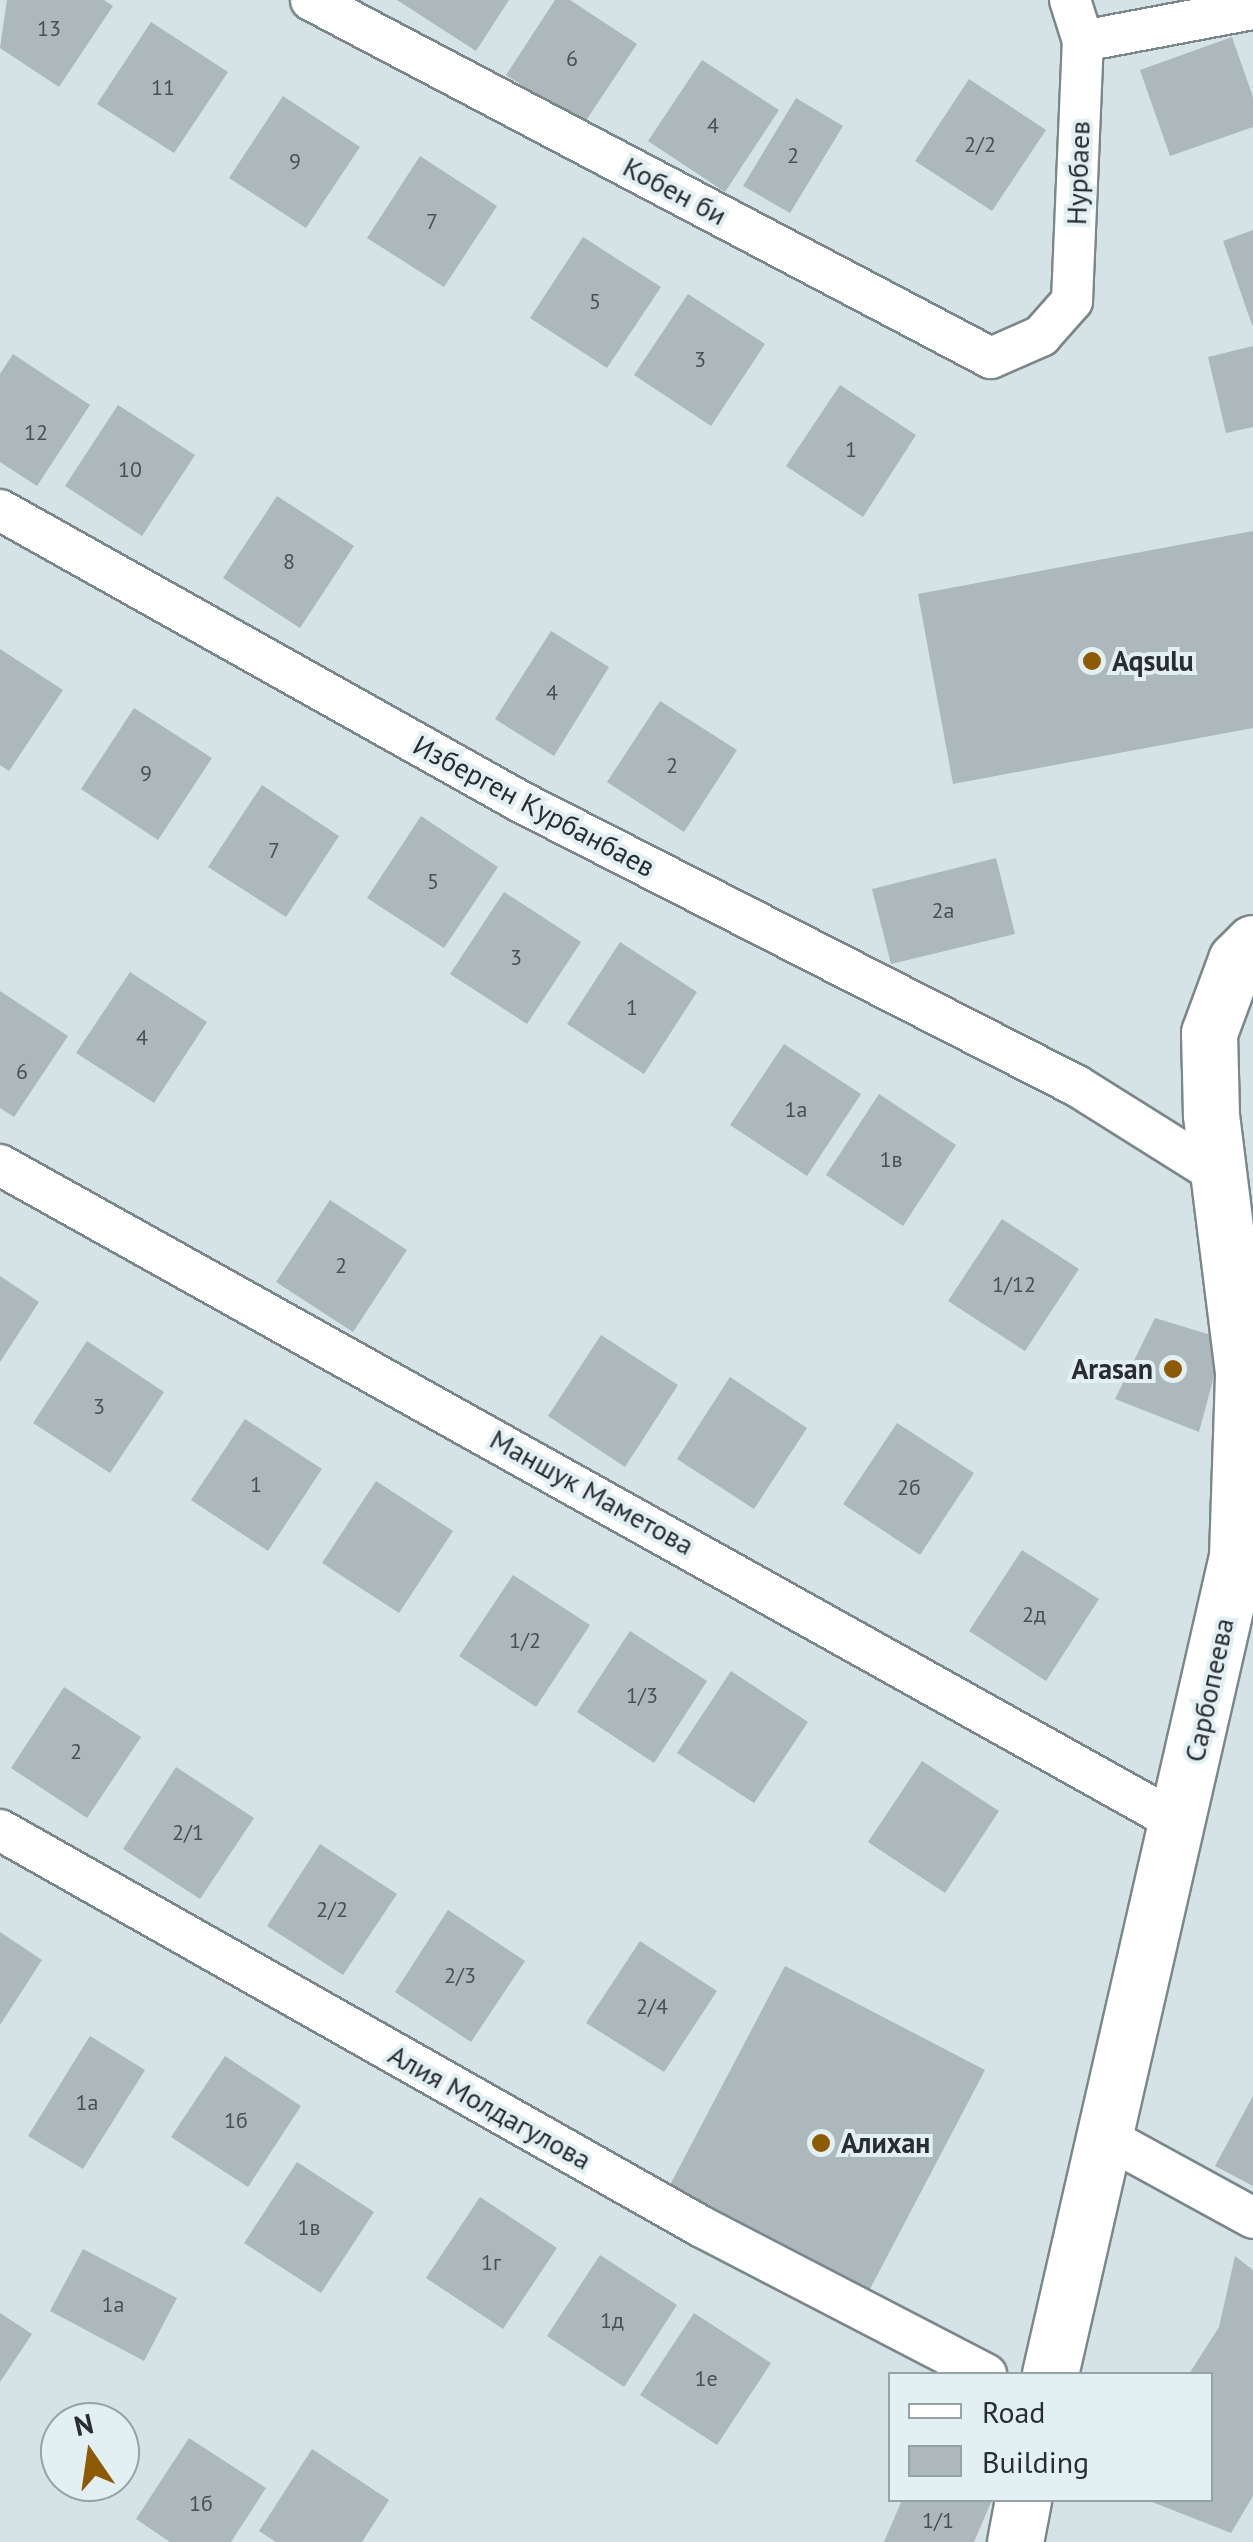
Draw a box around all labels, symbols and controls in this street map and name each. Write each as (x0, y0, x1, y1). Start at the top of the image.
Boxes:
house number: 13 (37, 16, 61, 42)
house number: 6 (566, 46, 578, 72)
house number: 11 (151, 75, 175, 101)
house number: 4 (707, 113, 719, 139)
street label: Нурбаев (1059, 120, 1097, 226)
house number: 2/2 (964, 132, 996, 158)
house number: 2 (787, 143, 799, 169)
house number: 9 (289, 149, 301, 175)
street label: Кобен би (617, 150, 733, 232)
house number: 7 (426, 209, 438, 235)
house number: 5 (589, 289, 601, 315)
house number: 3 (694, 347, 706, 373)
house number: 12 (24, 420, 48, 446)
house number: 1 (845, 437, 857, 463)
house number: 10 (118, 457, 142, 483)
house number: 8 (283, 549, 295, 575)
place label: Aqsulu (1112, 644, 1194, 678)
marker: Aqsulu (1081, 650, 1103, 672)
house number: 4 (546, 680, 558, 706)
street label: Изберген Курбанбаев (407, 728, 661, 884)
house number: 2 (666, 753, 678, 779)
house number: 9 (140, 761, 152, 787)
house number: 7 (268, 838, 280, 864)
house number: 5 (427, 869, 439, 895)
house number: 2а (932, 898, 954, 924)
house number: 3 (510, 945, 522, 971)
house number: 1 (626, 995, 638, 1021)
house number: 4 (136, 1025, 148, 1051)
house number: 6 (16, 1059, 28, 1085)
house number: 1а (785, 1097, 807, 1123)
house number: 1в (880, 1147, 902, 1173)
house number: 2 (335, 1253, 347, 1279)
house number: 1/12 (992, 1272, 1036, 1298)
place label: Arasan (1071, 1352, 1153, 1386)
marker: Arasan (1162, 1358, 1184, 1380)
house number: 3 (93, 1394, 105, 1420)
street label: Маншук Маметова (484, 1422, 700, 1562)
house number: 1 (250, 1472, 262, 1498)
house number: 2б (897, 1475, 921, 1501)
house number: 2д (1022, 1602, 1046, 1628)
street label: Сарбопеева (1177, 1615, 1241, 1765)
house number: 1/2 (509, 1628, 541, 1654)
house number: 1/3 (626, 1683, 658, 1709)
house number: 2 (70, 1739, 82, 1765)
house number: 2/1 (172, 1820, 204, 1846)
house number: 2/2 (316, 1897, 348, 1923)
house number: 2/3 (444, 1963, 476, 1989)
house number: 2/4 (636, 1994, 668, 2020)
street label: Алия Молдагулова (383, 2037, 597, 2177)
house number: 1а (76, 2090, 98, 2116)
house number: 1б (224, 2108, 248, 2134)
place label: Алихан (841, 2126, 930, 2160)
marker: Алихан (810, 2132, 832, 2154)
house number: 1в (298, 2215, 320, 2241)
house number: 1г (481, 2250, 501, 2276)
house number: 1а (102, 2292, 124, 2318)
house number: 1д (600, 2308, 624, 2334)
house number: 1е (694, 2366, 718, 2392)
legend (888, 2372, 1213, 2502)
text: Road (982, 2392, 1046, 2431)
north arrow (40, 2402, 140, 2502)
text: N (70, 2404, 97, 2444)
text: Building (982, 2442, 1089, 2481)
house number: 1б (189, 2491, 213, 2517)
house number: 1/1 (922, 2508, 954, 2534)

